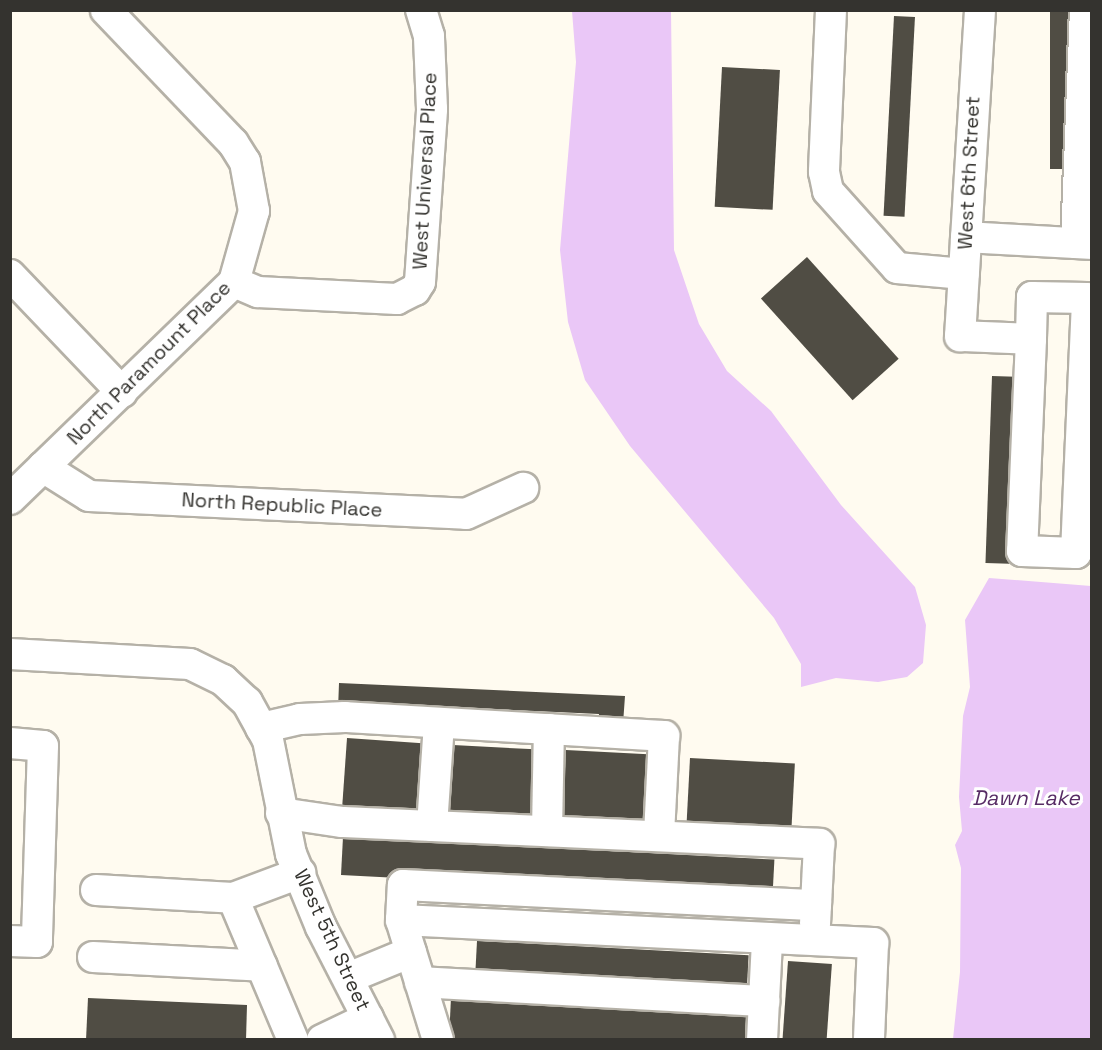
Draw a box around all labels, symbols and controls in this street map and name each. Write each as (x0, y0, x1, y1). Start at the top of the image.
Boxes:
street label: West Universal Place (408, 72, 442, 270)
street label: West 6th Street (953, 96, 985, 250)
street label: North Paramount Place (62, 276, 236, 450)
street label: North Republic Place (181, 488, 383, 522)
water label: Dawn Lake (972, 785, 1080, 811)
street label: West 5th Street (289, 865, 375, 1015)

